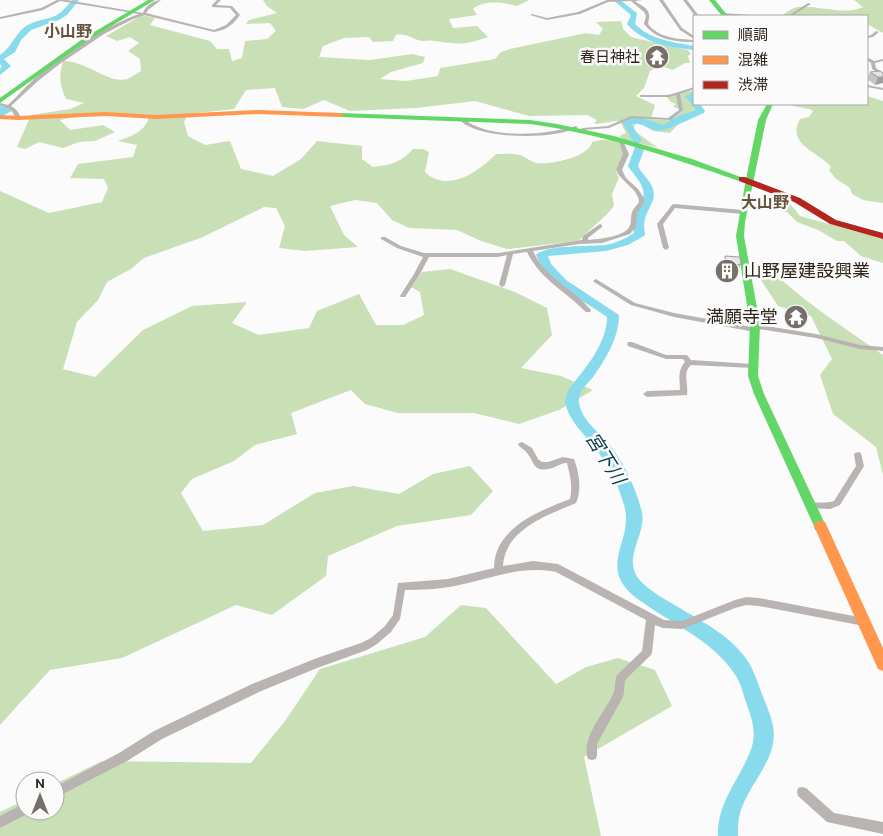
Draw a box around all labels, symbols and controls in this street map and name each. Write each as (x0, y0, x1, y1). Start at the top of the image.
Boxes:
legend (693, 15, 868, 105)
district label: 小山野 (44, 23, 92, 43)
text: 順調 (738, 27, 768, 46)
temple icon: 春日神社 (644, 44, 670, 70)
place label: 春日神社 (580, 49, 640, 68)
text: 混雑 (738, 52, 768, 71)
text: 渋滞 (738, 77, 768, 96)
district label: 大山野 (741, 194, 789, 214)
building icon: 山野屋建設興業 (714, 258, 740, 284)
place label: 山野屋建設興業 (744, 261, 870, 284)
temple icon: 満願寺堂 (783, 304, 809, 330)
place label: 満願寺堂 (706, 307, 778, 330)
water label: 宮下川 (579, 429, 631, 491)
north arrow (15, 771, 65, 821)
text: N (35, 776, 45, 793)

